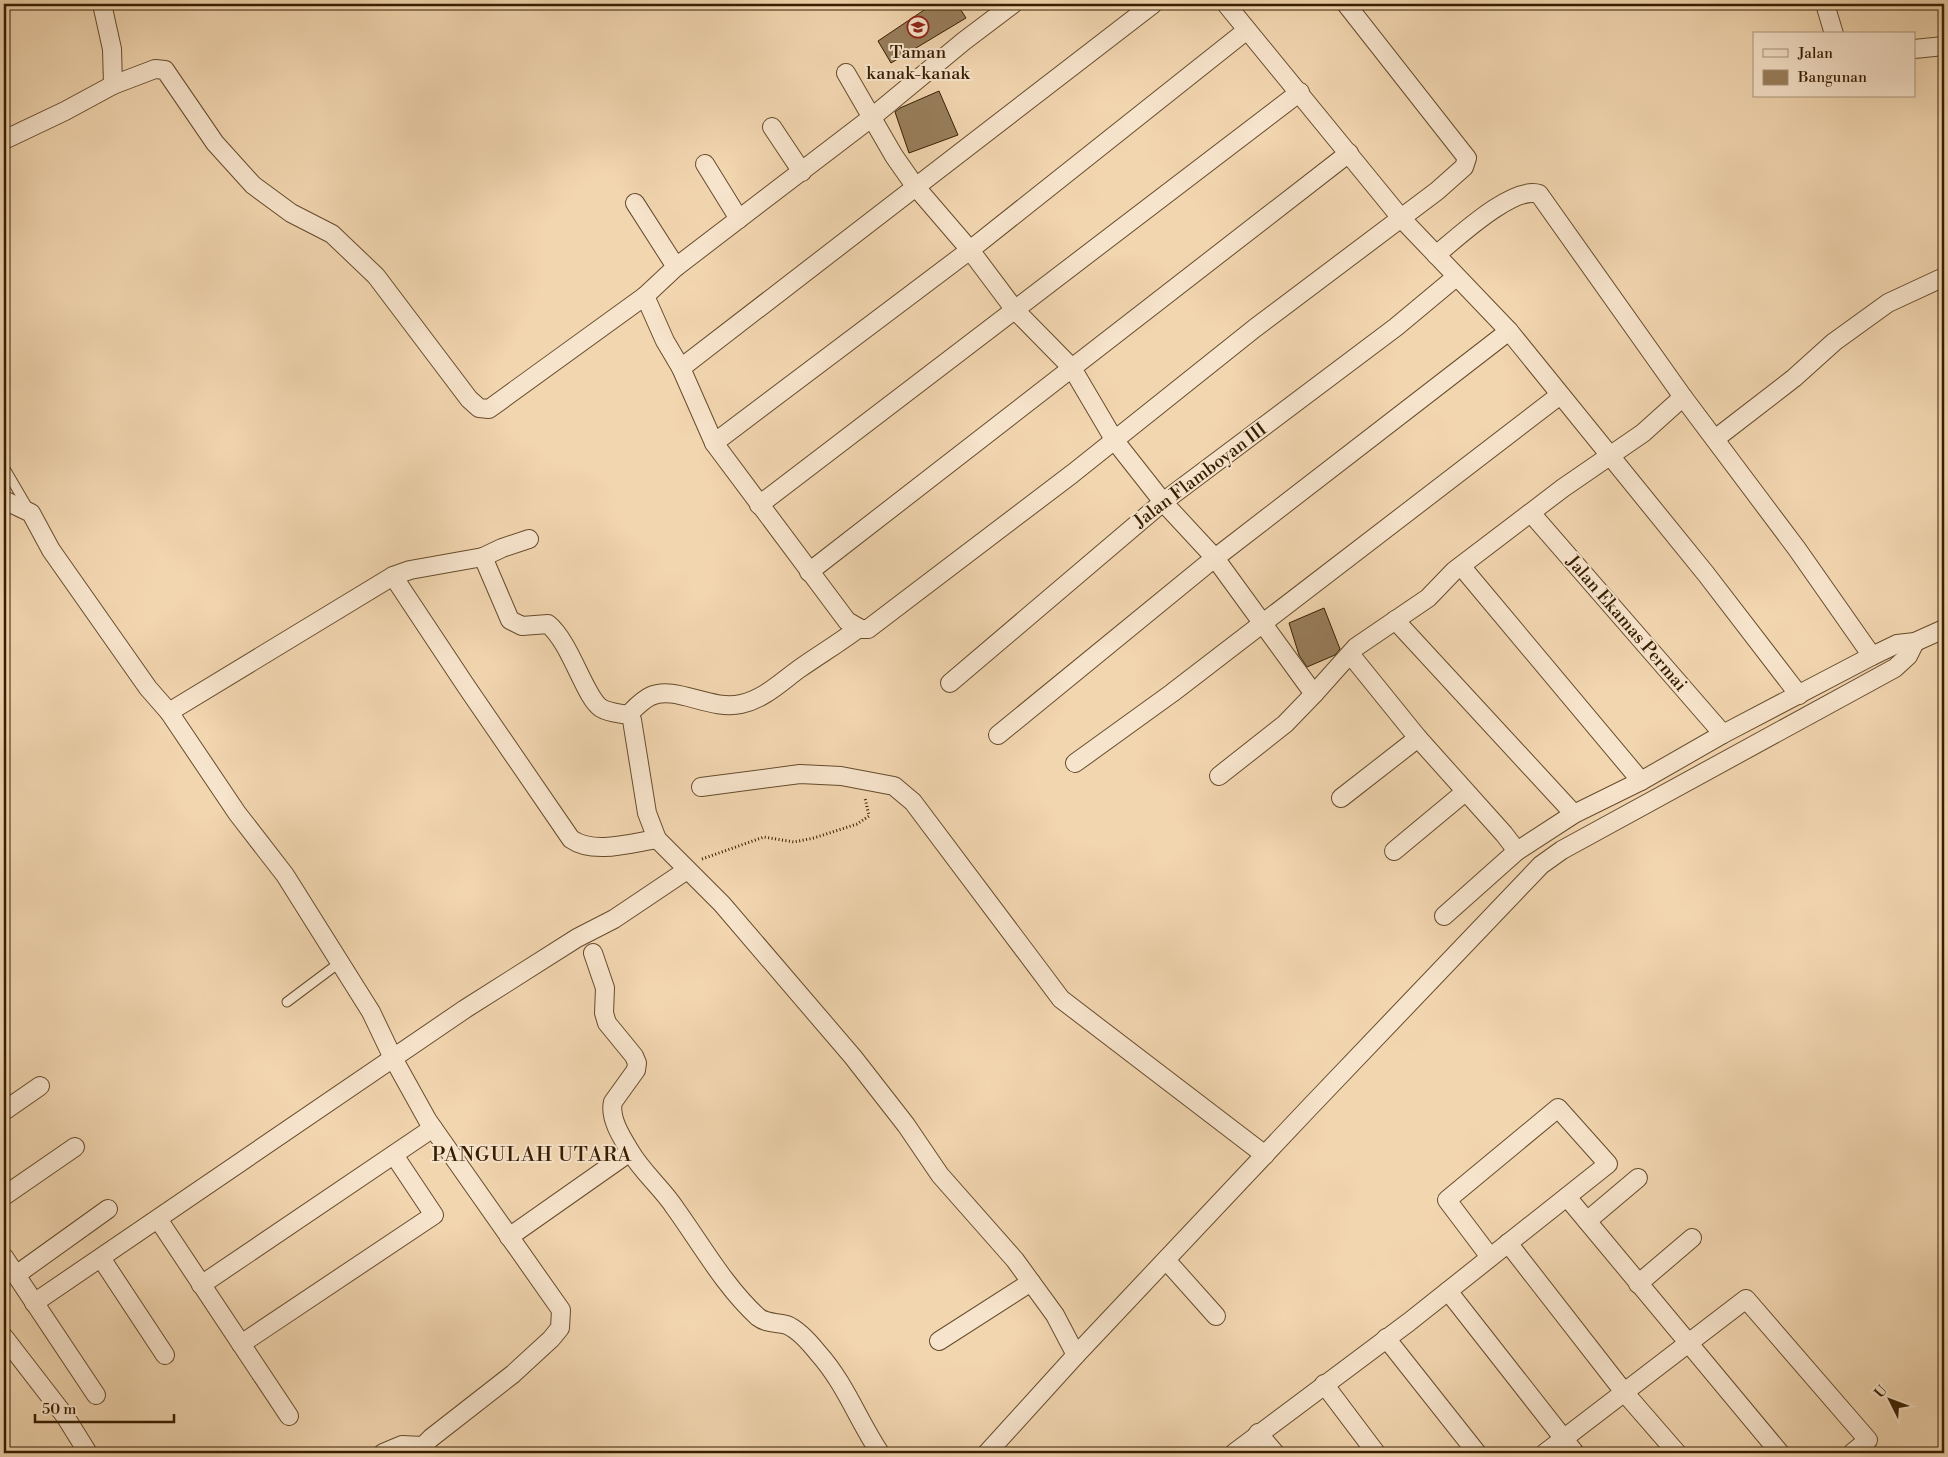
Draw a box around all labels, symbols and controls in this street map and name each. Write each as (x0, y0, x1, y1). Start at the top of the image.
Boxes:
school or university icon: Taman kanak-kanak (906, 15, 930, 39)
legend (1753, 32, 1916, 98)
place label: Taman kanak-kanak (866, 41, 971, 85)
text: Jalan (1797, 44, 1833, 63)
text: Bangunan (1797, 68, 1867, 87)
street label: Jalan Flamboyan III (1129, 418, 1271, 533)
street label: Jalan Ekamas Permai (1561, 550, 1692, 696)
district label: PANGULAH UTARA (432, 1143, 633, 1168)
north arrow (1866, 1374, 1916, 1424)
text: U (1871, 1382, 1892, 1402)
scale bar (35, 1392, 174, 1424)
text: 50 m (42, 1400, 76, 1419)

